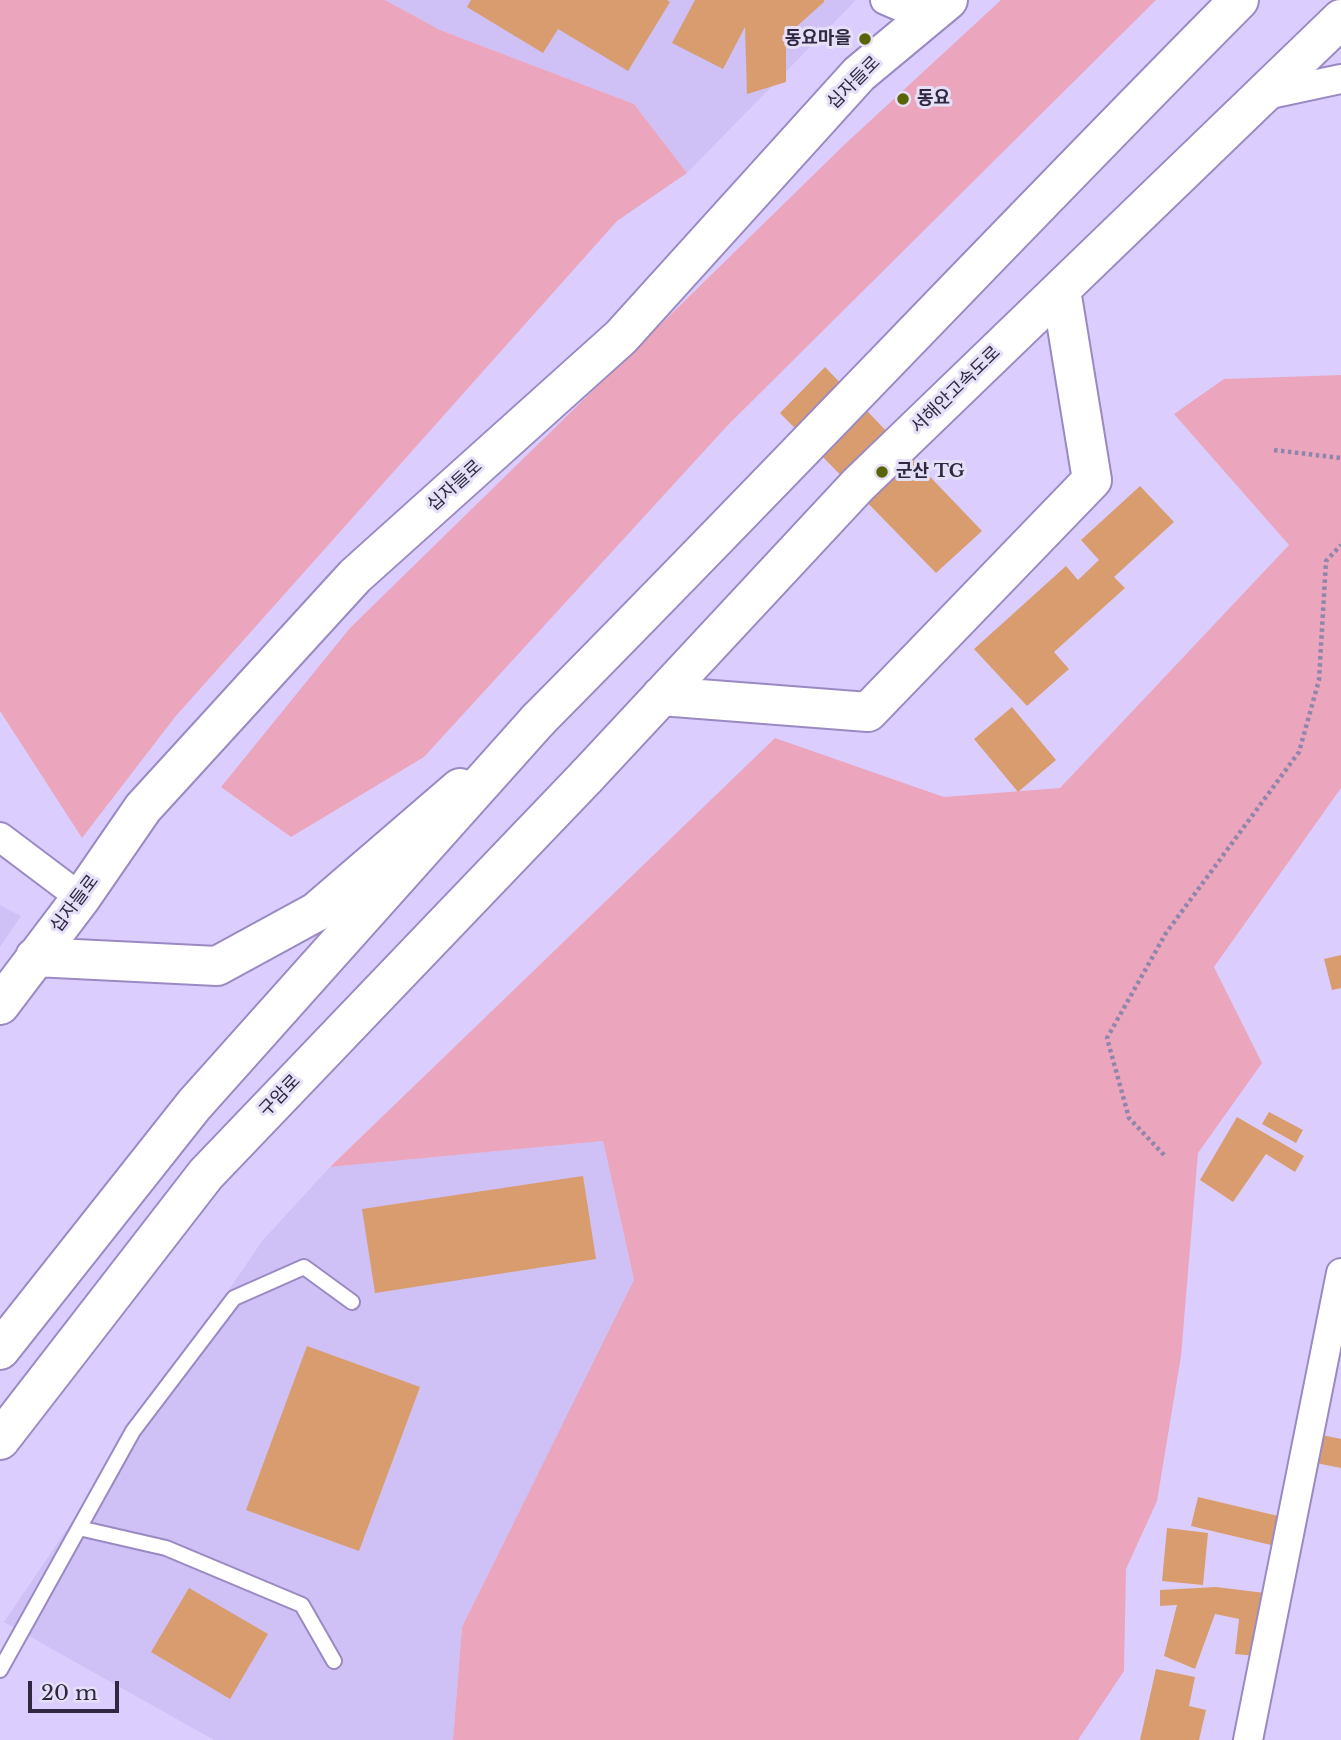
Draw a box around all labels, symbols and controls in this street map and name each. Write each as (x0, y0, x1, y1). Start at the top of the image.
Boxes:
place label: 동요마을 (785, 28, 851, 50)
marker: 동요마을 (857, 31, 873, 47)
street label: 십자들로 (823, 52, 885, 114)
place label: 동요 (917, 88, 950, 110)
marker: 동요 (895, 91, 911, 107)
street label: 서해안고속도로 (907, 342, 1005, 438)
street label: 십자들로 (423, 456, 487, 516)
place label: 군산 TG (896, 461, 964, 483)
marker: 군산 TG (874, 464, 890, 480)
street label: 십자들로 (46, 871, 104, 937)
street label: 구암로 (255, 1071, 305, 1121)
scale bar (32, 1666, 122, 1710)
text: 20 m (41, 1680, 98, 1706)

